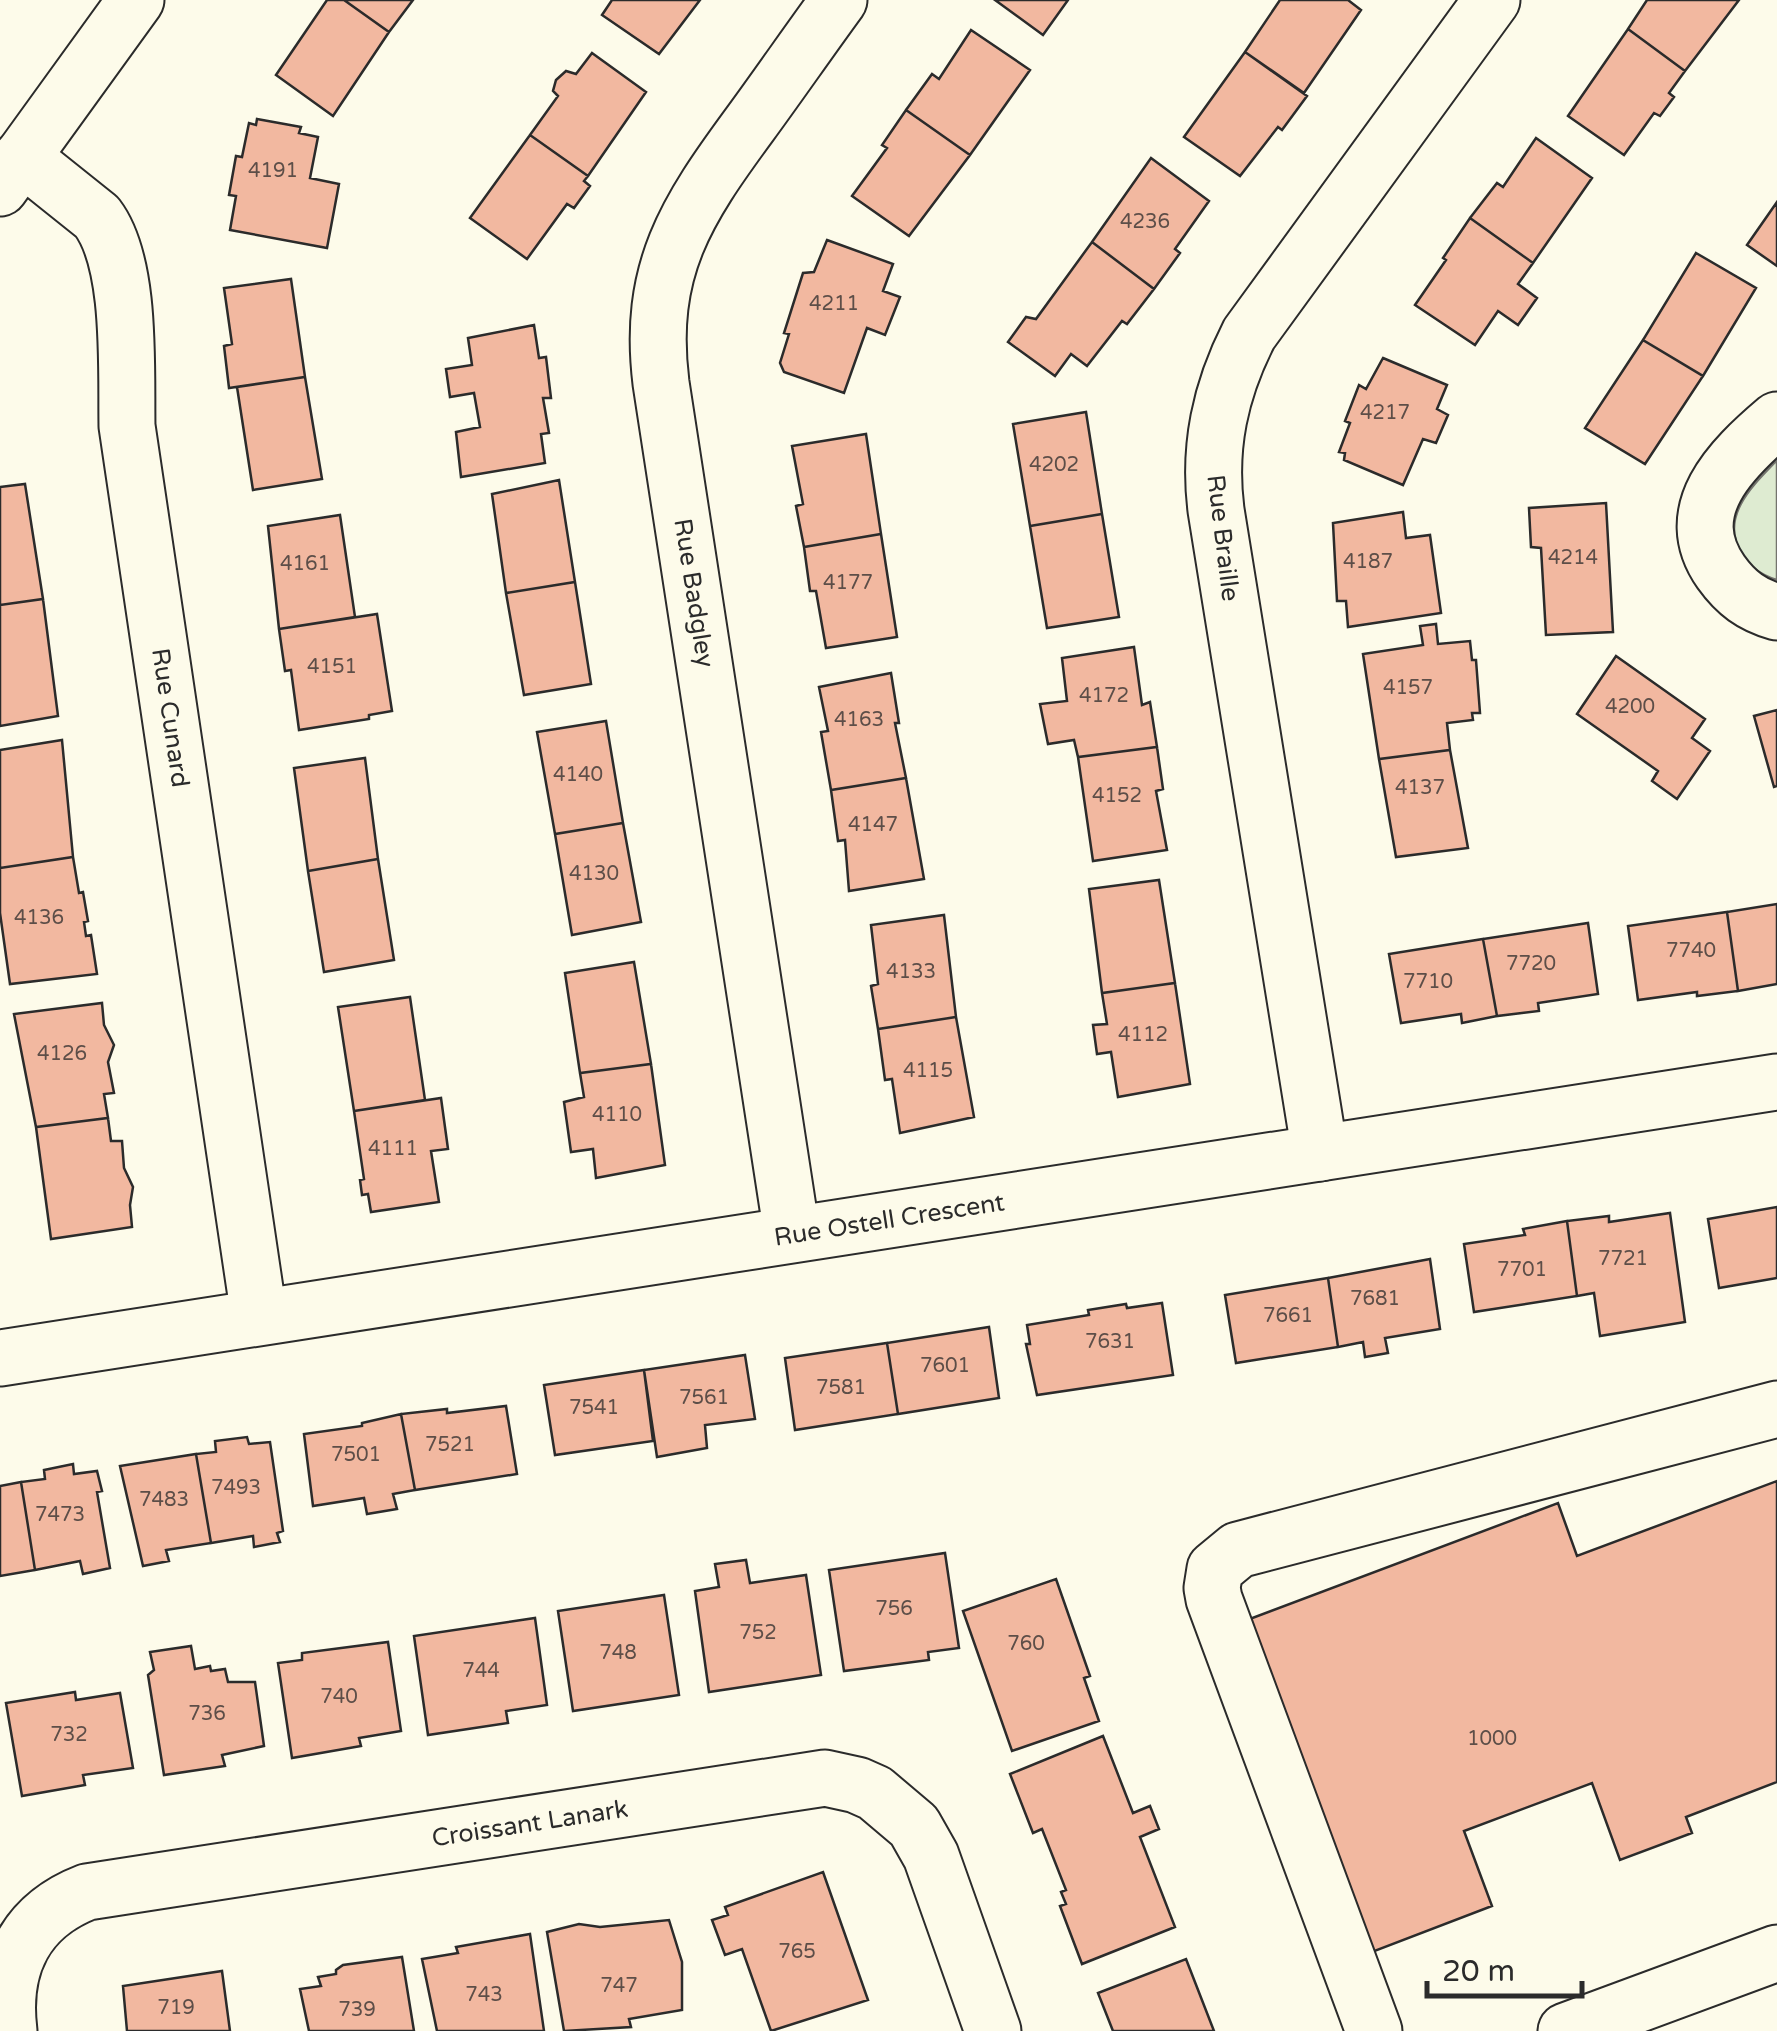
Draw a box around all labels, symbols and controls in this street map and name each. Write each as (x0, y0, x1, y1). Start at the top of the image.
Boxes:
house number: 4191 (248, 159, 298, 183)
house number: 4236 (1120, 210, 1170, 234)
house number: 4211 (809, 292, 859, 316)
house number: 4217 (1360, 401, 1410, 425)
house number: 4202 (1029, 453, 1079, 477)
street label: Rue Braille (1200, 473, 1246, 603)
street label: Rue Badgley (667, 516, 721, 670)
house number: 4214 (1548, 546, 1598, 570)
house number: 4187 (1343, 550, 1393, 574)
house number: 4161 (280, 552, 330, 576)
house number: 4177 (823, 571, 873, 595)
street label: Rue Cunard (145, 646, 195, 789)
house number: 4151 (307, 655, 357, 679)
house number: 4157 (1383, 676, 1433, 700)
house number: 4172 (1079, 684, 1129, 708)
house number: 4200 (1605, 695, 1655, 719)
house number: 4163 (834, 708, 884, 732)
house number: 4140 (553, 763, 603, 787)
house number: 4137 (1395, 776, 1445, 800)
house number: 4152 (1092, 784, 1142, 808)
house number: 4147 (848, 813, 898, 837)
house number: 4130 (569, 862, 619, 886)
house number: 4136 (14, 906, 64, 930)
house number: 7740 (1666, 939, 1716, 963)
house number: 7720 (1506, 952, 1556, 976)
house number: 4133 (886, 960, 936, 984)
house number: 7710 (1403, 970, 1453, 994)
house number: 4112 (1118, 1023, 1168, 1047)
house number: 4126 (37, 1042, 87, 1066)
house number: 4115 (903, 1059, 953, 1083)
house number: 4110 (592, 1103, 642, 1127)
house number: 4111 (368, 1137, 418, 1161)
street label: Rue Ostell Crescent (772, 1187, 1007, 1253)
house number: 7721 (1598, 1247, 1648, 1271)
house number: 7701 (1497, 1258, 1547, 1282)
house number: 7681 (1350, 1287, 1400, 1311)
house number: 7661 (1263, 1304, 1313, 1328)
house number: 7631 (1085, 1330, 1135, 1354)
house number: 7601 (920, 1354, 970, 1378)
house number: 7581 (816, 1376, 866, 1400)
house number: 7561 (679, 1386, 729, 1410)
house number: 7541 (569, 1396, 619, 1420)
house number: 7521 (425, 1433, 475, 1457)
house number: 7501 (331, 1443, 381, 1467)
house number: 7493 (211, 1476, 261, 1500)
house number: 7483 (139, 1488, 189, 1512)
house number: 7473 (35, 1503, 85, 1527)
house number: 756 (875, 1597, 913, 1621)
house number: 752 (739, 1621, 777, 1645)
house number: 760 (1007, 1632, 1045, 1656)
house number: 748 (599, 1641, 637, 1665)
house number: 744 (462, 1659, 500, 1683)
house number: 740 (320, 1685, 358, 1709)
house number: 736 (188, 1702, 226, 1726)
house number: 732 (50, 1723, 88, 1747)
house number: 1000 (1467, 1727, 1517, 1751)
street label: Croissant Lanark (430, 1794, 630, 1854)
scale bar (1427, 1936, 1582, 1998)
house number: 765 (778, 1940, 816, 1964)
text: 20 m (1442, 1953, 1515, 1990)
house number: 747 (600, 1974, 638, 1998)
house number: 743 (465, 1983, 503, 2007)
house number: 719 (157, 1996, 195, 2020)
house number: 739 (338, 1998, 376, 2022)

